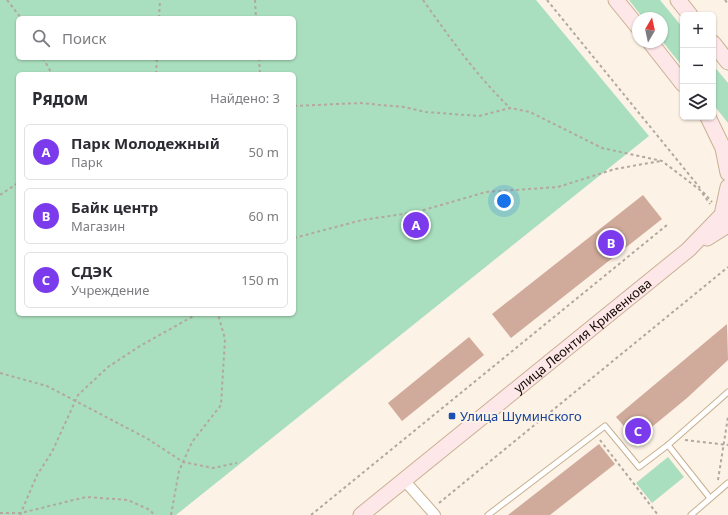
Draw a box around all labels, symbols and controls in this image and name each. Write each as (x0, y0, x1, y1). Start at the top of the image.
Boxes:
north arrow (632, 12, 668, 48)
map controls (680, 12, 716, 120)
button: + (680, 12, 716, 48)
search box (16, 16, 296, 60)
icon: search (30, 27, 52, 49)
text: Поиск (62, 28, 107, 48)
button: − (680, 48, 716, 84)
button: layers (680, 84, 716, 120)
text: Рядом (32, 87, 88, 110)
text: Найдено: 3 (210, 89, 280, 107)
text: Парк Молодежный (71, 133, 220, 153)
text: A (42, 143, 51, 161)
text: 50 m (249, 143, 279, 161)
text: Парк (71, 153, 103, 171)
your location (494, 191, 514, 211)
text: Байк центр (71, 197, 158, 217)
text: B (42, 207, 50, 225)
text: 60 m (249, 207, 279, 225)
pin: A (403, 210, 429, 240)
text: Магазин (71, 217, 125, 235)
pin: B (598, 228, 624, 258)
text: СДЭК (71, 261, 113, 281)
text: C (42, 271, 50, 289)
text: 150 m (241, 271, 279, 289)
street label: улица Леонтия Кривенкова (510, 274, 655, 397)
text: Учреждение (71, 281, 149, 299)
place label: Улица Шуминского (460, 407, 582, 425)
marker: Улица Шуминского (447, 411, 457, 421)
pin: C (625, 416, 651, 446)

